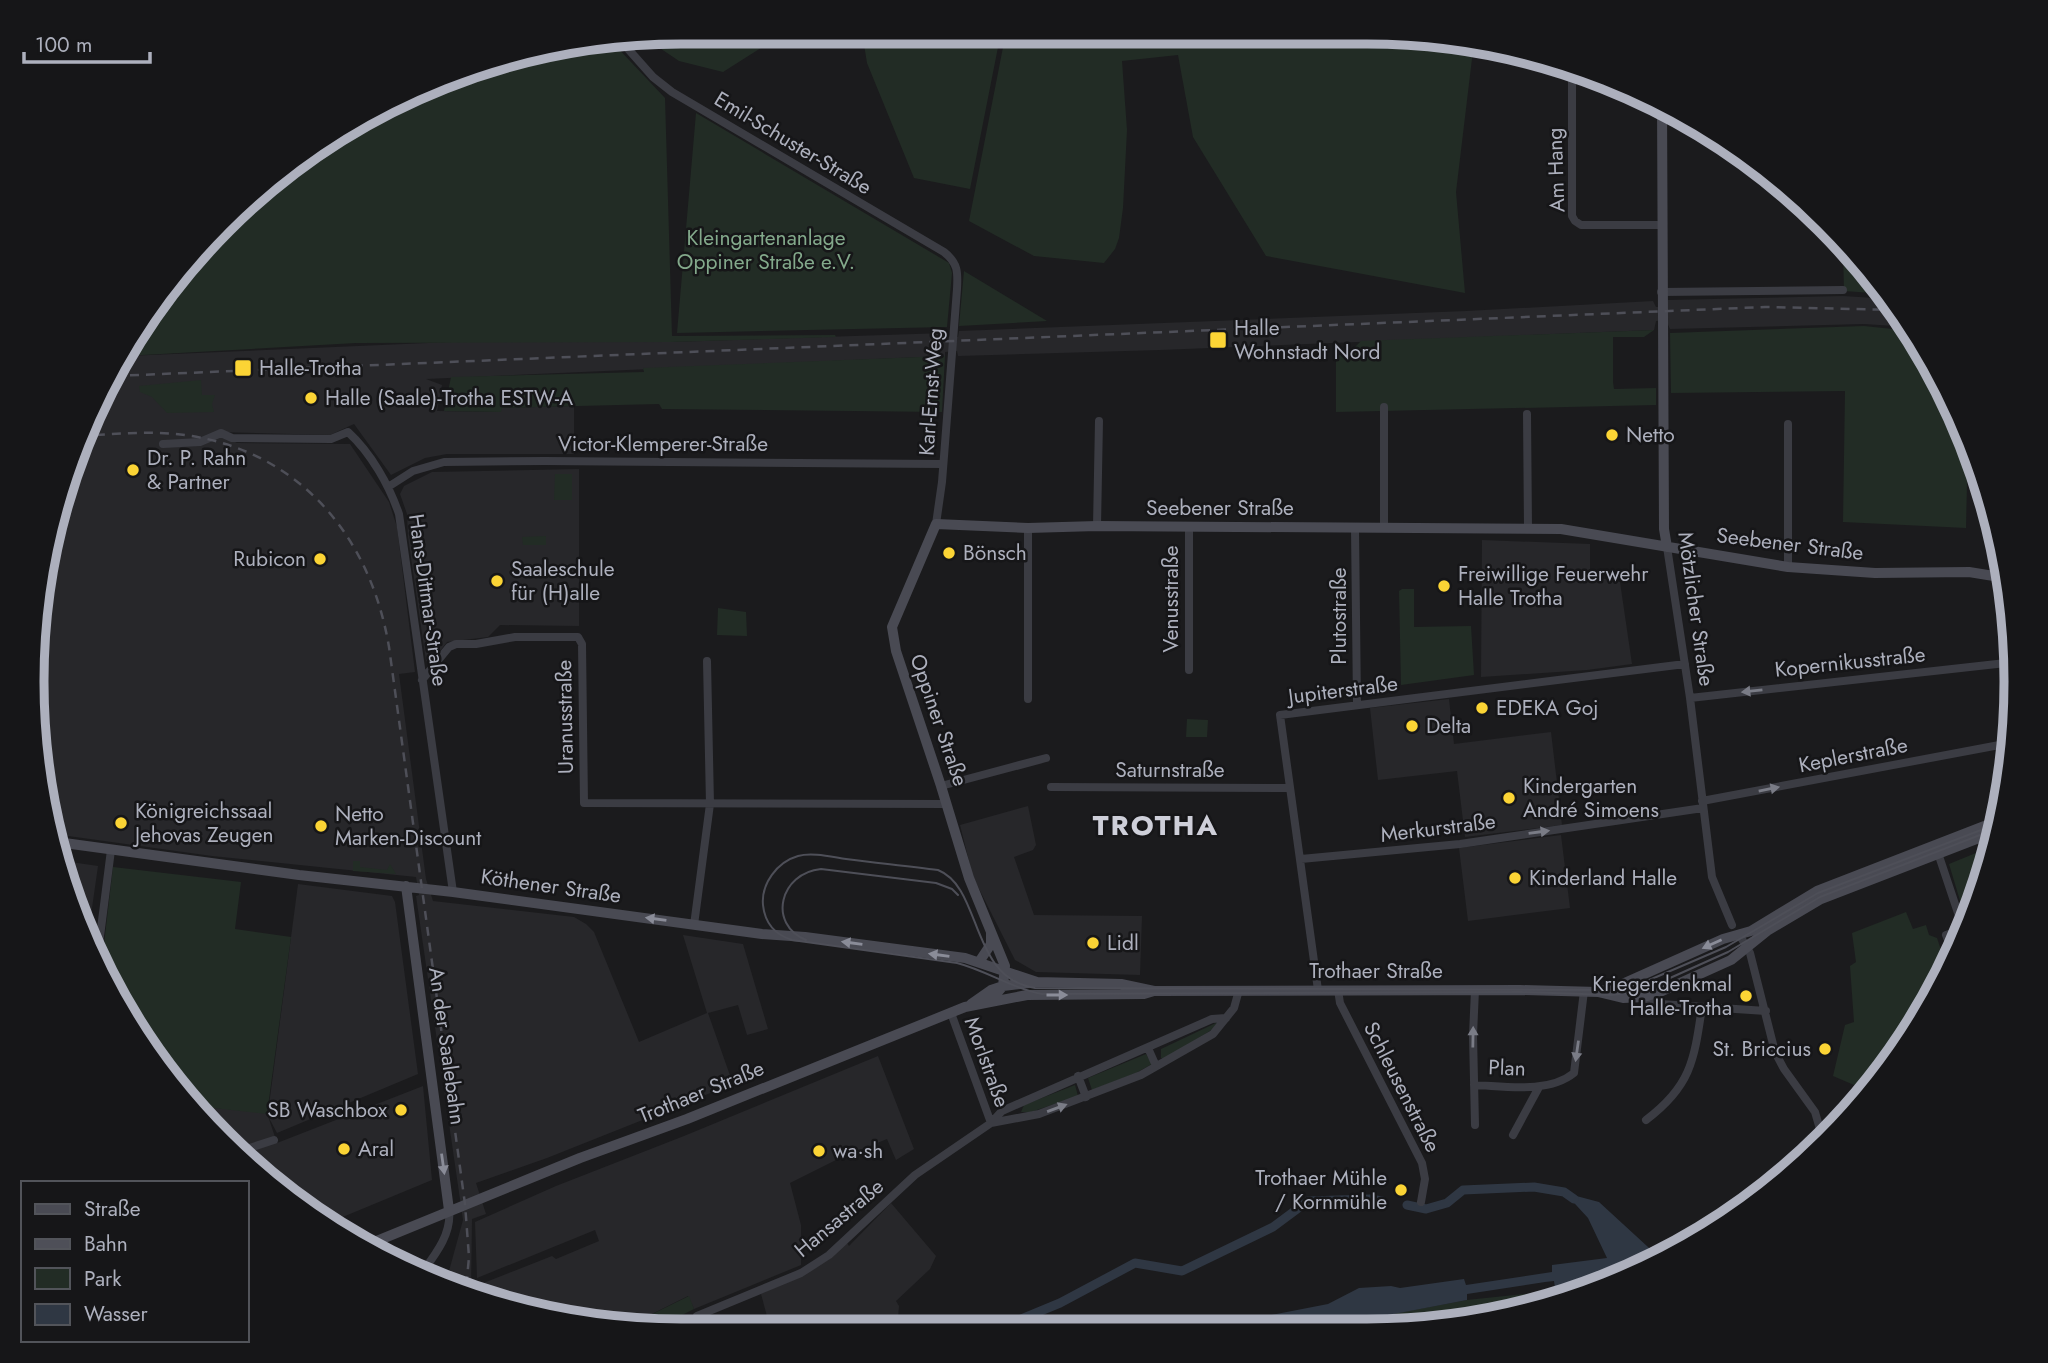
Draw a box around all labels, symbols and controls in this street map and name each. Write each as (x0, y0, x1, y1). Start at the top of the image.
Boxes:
scale bar (24, 21, 150, 65)
text: 100 m (35, 30, 92, 60)
street label: Emil-Schuster-Straße (709, 84, 877, 202)
street label: Am Hang (1540, 127, 1572, 213)
park label: Kleingartenanlage Oppiner Straße e.V. (677, 223, 855, 277)
place label: Halle Wohnstadt Nord (1234, 313, 1380, 367)
street label: Karl-Ernst-Weg (912, 327, 950, 457)
marker: Halle Wohnstadt Nord (1208, 330, 1228, 350)
place label: Halle-Trotha (259, 353, 362, 383)
marker: Halle-Trotha (233, 358, 253, 378)
place label: Halle (Saale)-Trotha ESTW-A (325, 383, 573, 413)
marker: Halle (Saale)-Trotha ESTW-A (303, 390, 319, 406)
place label: Netto (1626, 420, 1675, 450)
marker: Netto (1604, 427, 1620, 443)
street label: Victor-Klemperer-Straße (558, 429, 768, 459)
place label: Dr. P. Rahn & Partner (147, 443, 246, 497)
marker: Dr. P. Rahn & Partner (125, 462, 141, 478)
street label: Seebener Straße (1146, 493, 1294, 523)
street label: Hans-Dittmar-Straße (401, 512, 455, 688)
street label: Seebener Straße (1715, 520, 1865, 568)
street label: Mötzlicher Straße (1670, 530, 1722, 688)
place label: Bönsch (963, 538, 1027, 568)
place label: Rubicon (233, 544, 306, 574)
marker: Bönsch (941, 545, 957, 561)
street label: Venusstraße (1156, 545, 1186, 653)
marker: Rubicon (312, 551, 328, 567)
place label: Saaleschule für (H)alle (511, 554, 615, 608)
place label: Freiwillige Feuerwehr Halle Trotha (1458, 559, 1649, 613)
street label: Plutostraße (1324, 567, 1354, 665)
marker: Saaleschule für (H)alle (489, 573, 505, 589)
marker: Freiwillige Feuerwehr Halle Trotha (1436, 578, 1452, 594)
street label: Kopernikusstraße (1773, 639, 1927, 685)
street label: Oppiner Straße (902, 650, 976, 790)
street label: Uranusstraße (549, 659, 581, 774)
street label: Jupiterstraße (1284, 668, 1400, 712)
one-way arrow (1741, 686, 1763, 697)
place label: EDEKA Goj (1496, 693, 1598, 723)
marker: EDEKA Goj (1474, 700, 1490, 716)
place label: Delta (1426, 711, 1471, 741)
marker: Delta (1404, 718, 1420, 734)
street label: Keplerstraße (1796, 730, 1910, 780)
street label: Saturnstraße (1115, 755, 1225, 785)
place label: Kindergarten André Simoens (1523, 771, 1659, 825)
one-way arrow (1758, 783, 1780, 794)
marker: Kindergarten André Simoens (1501, 790, 1517, 806)
place label: Königreichssaal Jehovas Zeugen (132, 796, 274, 850)
place label: Netto Marken-Discount (335, 799, 481, 853)
district label: TROTHA (1093, 805, 1219, 846)
street label: Merkurstraße (1379, 806, 1497, 850)
marker: Königreichssaal Jehovas Zeugen (113, 815, 129, 831)
marker: Netto Marken-Discount (313, 818, 329, 834)
one-way arrow (1528, 826, 1550, 837)
street label: Köthener Straße (479, 861, 623, 911)
place label: Kinderland Halle (1529, 863, 1677, 893)
marker: Kinderland Halle (1507, 870, 1523, 886)
one-way arrow (645, 913, 667, 924)
place label: Lidl (1107, 928, 1139, 958)
marker: Lidl (1085, 935, 1101, 951)
one-way arrow (841, 938, 863, 949)
one-way arrow (1702, 938, 1722, 950)
one-way arrow (928, 949, 950, 960)
street label: Trothaer Straße (1309, 956, 1443, 986)
street label: An der Saalebahn (421, 965, 473, 1127)
place label: Kriegerdenkmal Halle-Trotha (1592, 969, 1732, 1023)
marker: Kriegerdenkmal Halle-Trotha (1738, 988, 1754, 1004)
one-way arrow (1046, 989, 1068, 1001)
street label: Morlstraße (957, 1013, 1017, 1111)
street label: Schleusenstraße (1356, 1016, 1448, 1158)
one-way arrow (1467, 1026, 1479, 1048)
place label: St. Briccius (1712, 1034, 1811, 1064)
one-way arrow (1571, 1040, 1582, 1062)
marker: St. Briccius (1817, 1041, 1833, 1057)
street label: Plan (1488, 1052, 1526, 1084)
street label: Trothaer Straße (634, 1053, 769, 1131)
place label: SB Waschbox (267, 1095, 387, 1125)
marker: SB Waschbox (393, 1102, 409, 1118)
one-way arrow (1047, 1102, 1068, 1113)
place label: Aral (358, 1134, 394, 1164)
place label: wa·sh (833, 1136, 883, 1166)
marker: Aral (336, 1141, 352, 1157)
marker: wa·sh (811, 1143, 827, 1159)
one-way arrow (438, 1153, 449, 1175)
place label: Trothaer Mühle / Kornmühle (1255, 1163, 1387, 1217)
street label: Hansastraße (788, 1172, 890, 1264)
legend (21, 1181, 248, 1342)
marker: Trothaer Mühle / Kornmühle (1393, 1182, 1409, 1198)
text: Straße (84, 1194, 141, 1224)
text: Bahn (84, 1229, 128, 1259)
text: Park (84, 1264, 122, 1294)
text: Wasser (84, 1299, 149, 1329)

